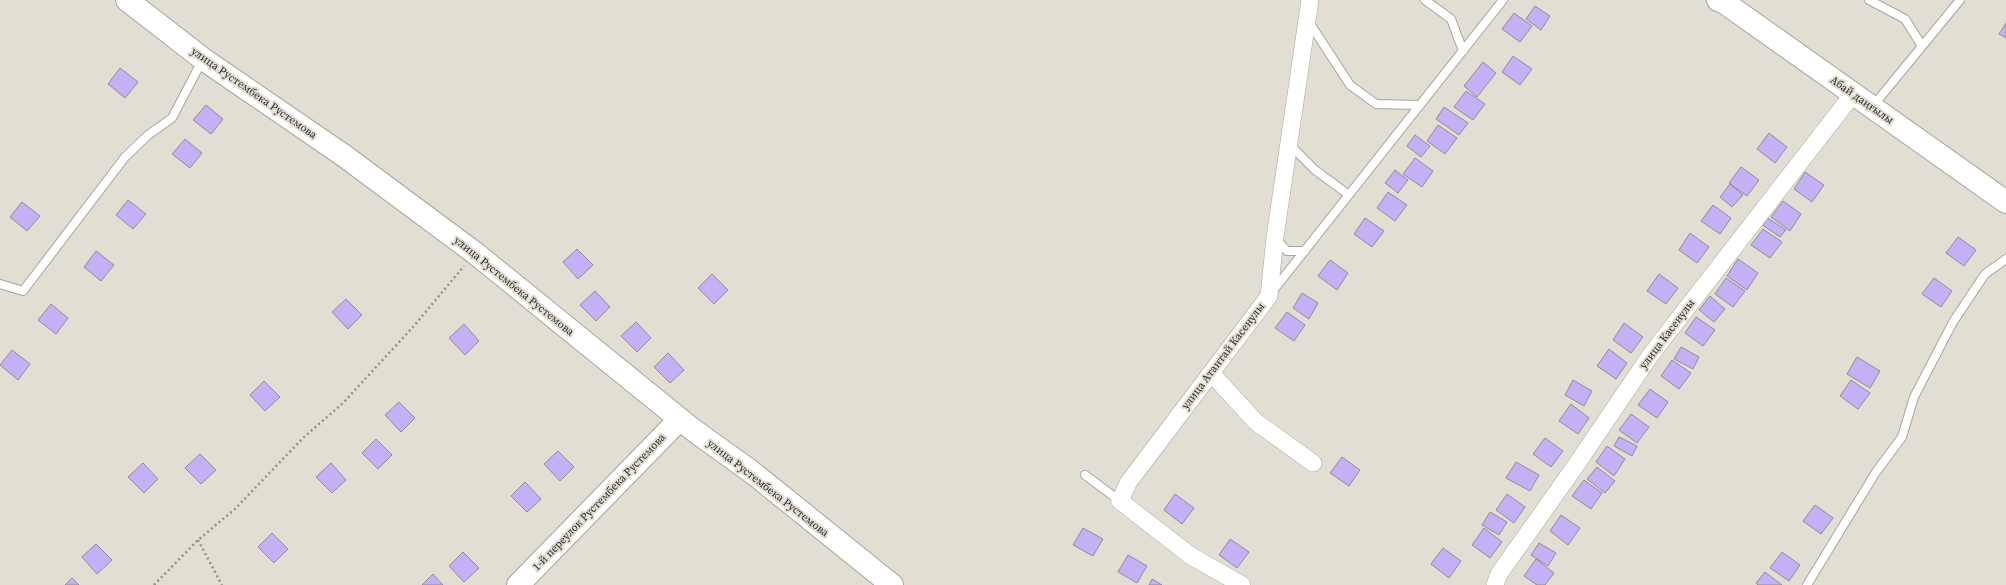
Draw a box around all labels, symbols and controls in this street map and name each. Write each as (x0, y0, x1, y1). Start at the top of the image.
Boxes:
street label: улица Рустембека Рустемова (188, 44, 320, 143)
street label: Абай даңғылы (1827, 72, 1897, 128)
street label: улица Рустембека Рустемова (451, 233, 577, 339)
street label: улица Касенулы (1636, 296, 1698, 372)
street label: улица Атантай Касенулы (1178, 300, 1268, 412)
street label: 1-й переулок Рустембека Рустемова (529, 430, 669, 574)
street label: улица Рустембека Рустемова (704, 436, 832, 540)

